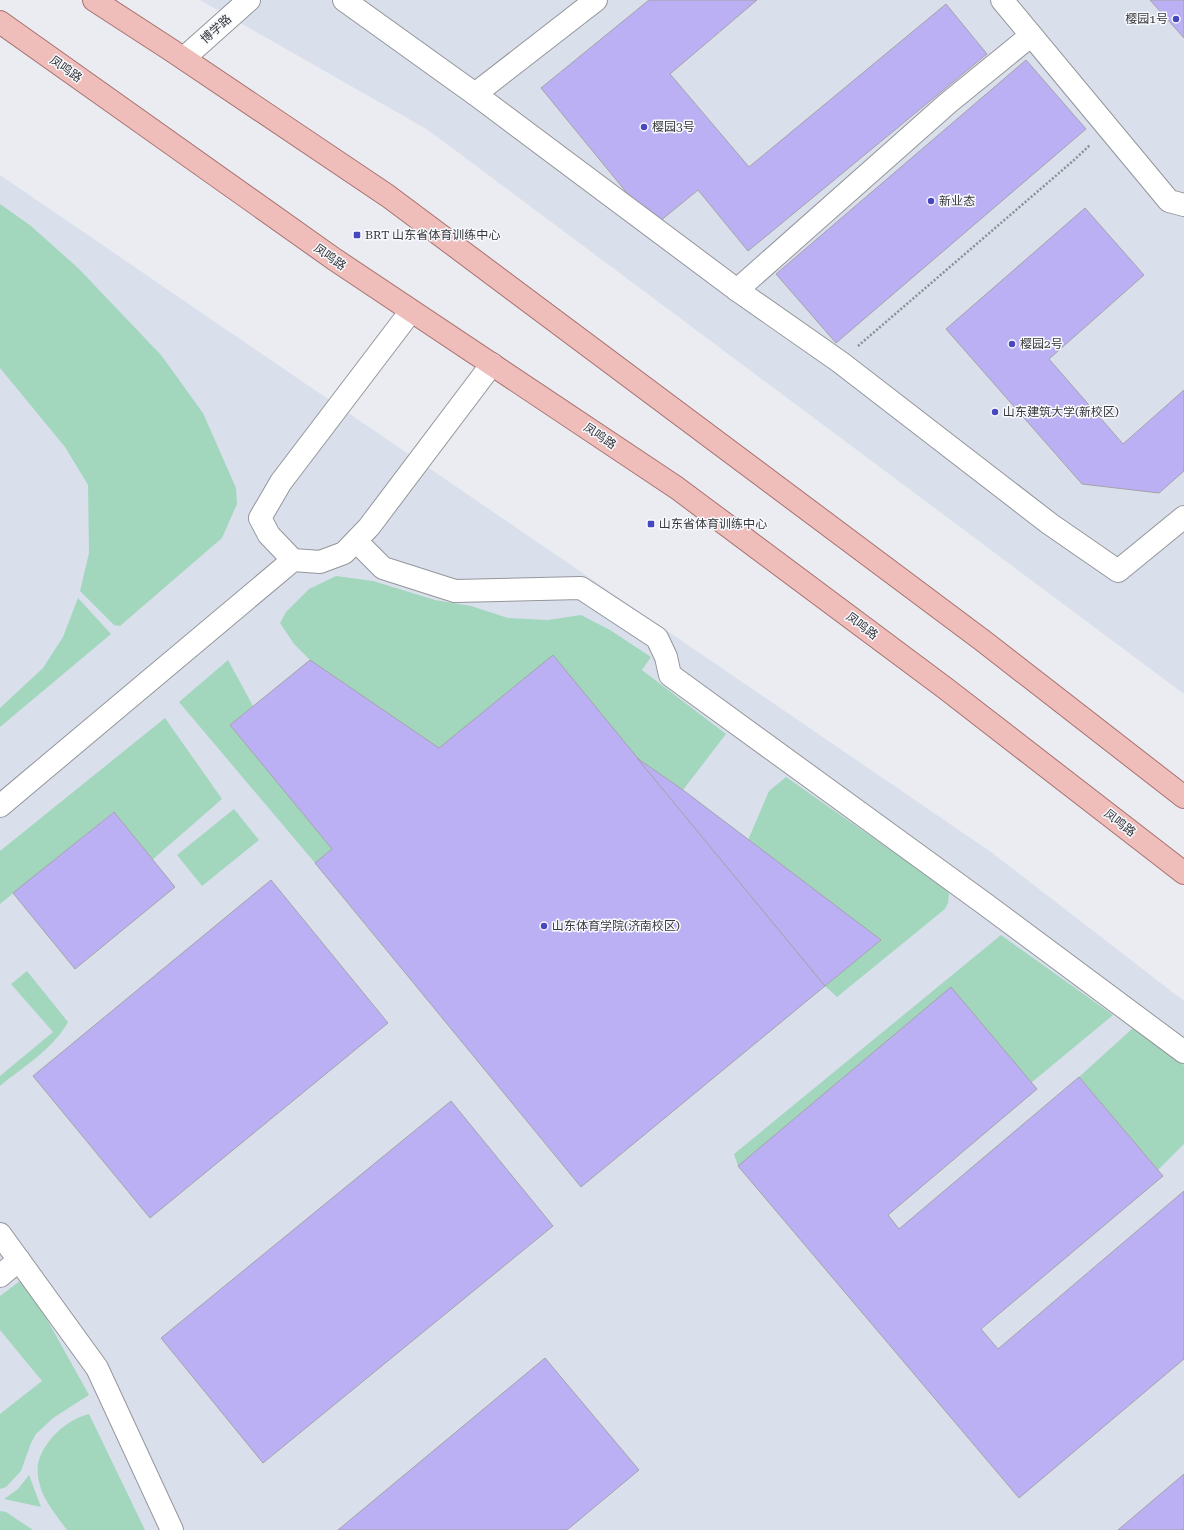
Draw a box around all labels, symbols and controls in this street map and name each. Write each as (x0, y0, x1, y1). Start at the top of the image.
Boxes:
street label: 博学路 (198, 12, 234, 46)
place label: 樱园1号 (1125, 12, 1168, 26)
marker: 樱园1号 (1171, 14, 1181, 24)
street label: 凤鸣路 (47, 53, 85, 85)
place label: 樱园3号 (652, 120, 695, 134)
marker: 樱园3号 (639, 122, 649, 132)
place label: 新业态 (939, 194, 975, 208)
marker: 新业态 (926, 196, 936, 206)
place label: BRT 山东省体育训练中心 (365, 228, 500, 242)
marker: BRT 山东省体育训练中心 (352, 230, 362, 240)
street label: 凤鸣路 (311, 241, 349, 273)
place label: 樱园2号 (1020, 337, 1063, 351)
marker: 樱园2号 (1007, 339, 1017, 349)
place label: 山东建筑大学(新校区) (1003, 405, 1119, 419)
marker: 山东建筑大学(新校区) (990, 407, 1000, 417)
street label: 凤鸣路 (581, 420, 619, 452)
place label: 山东省体育训练中心 (659, 517, 767, 531)
marker: 山东省体育训练中心 (646, 519, 656, 529)
street label: 凤鸣路 (843, 610, 881, 642)
street label: 凤鸣路 (1102, 806, 1138, 840)
place label: 山东体育学院(济南校区) (552, 919, 680, 933)
marker: 山东体育学院(济南校区) (539, 921, 549, 931)

